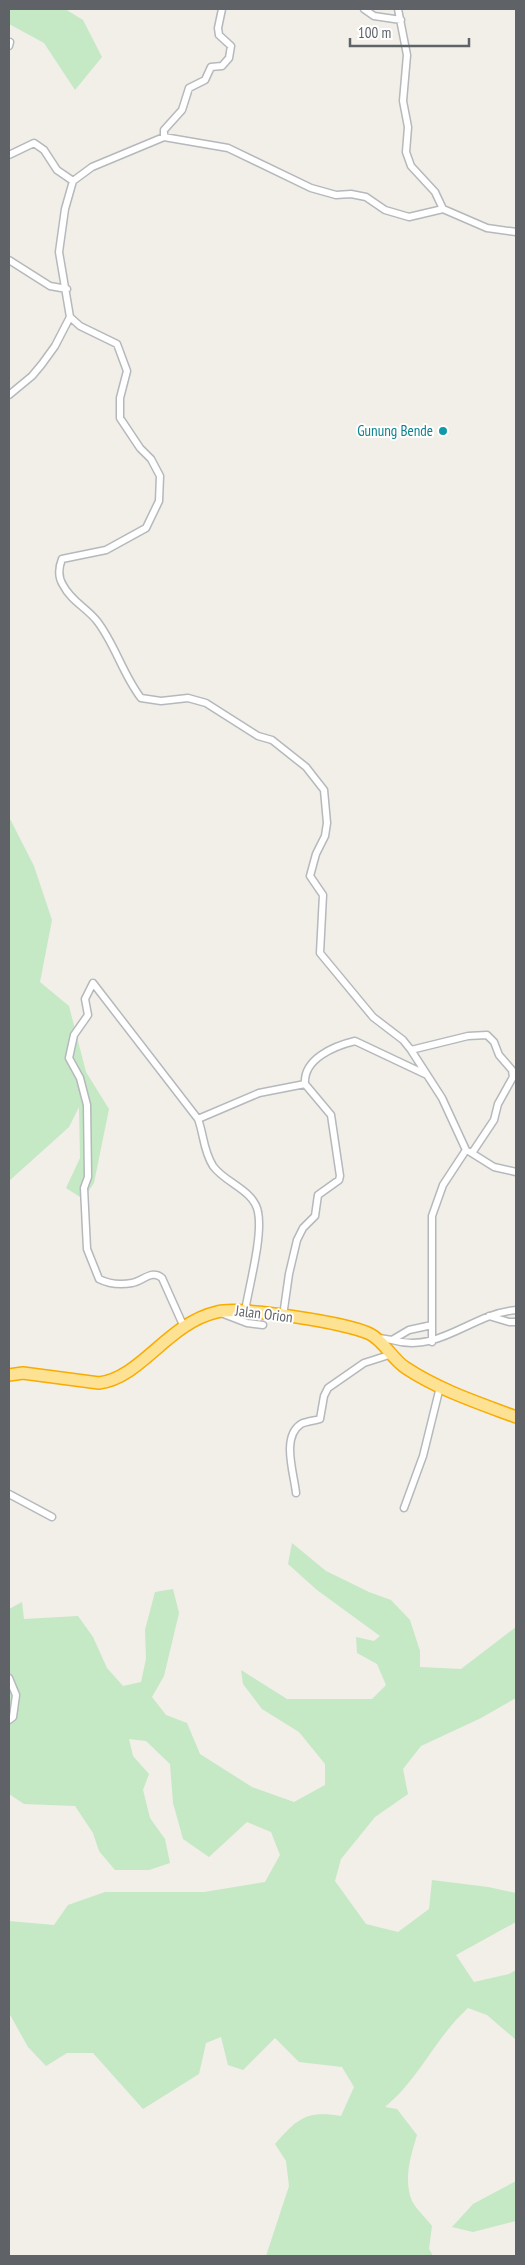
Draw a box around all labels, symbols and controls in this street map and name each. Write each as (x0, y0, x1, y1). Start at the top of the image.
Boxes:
scale bar (350, 15, 469, 47)
text: 100 m (358, 23, 391, 42)
place label: Gunung Bende (357, 421, 433, 440)
marker: Gunung Bende (437, 425, 449, 437)
street label: Jalan Orion (233, 1300, 294, 1326)

